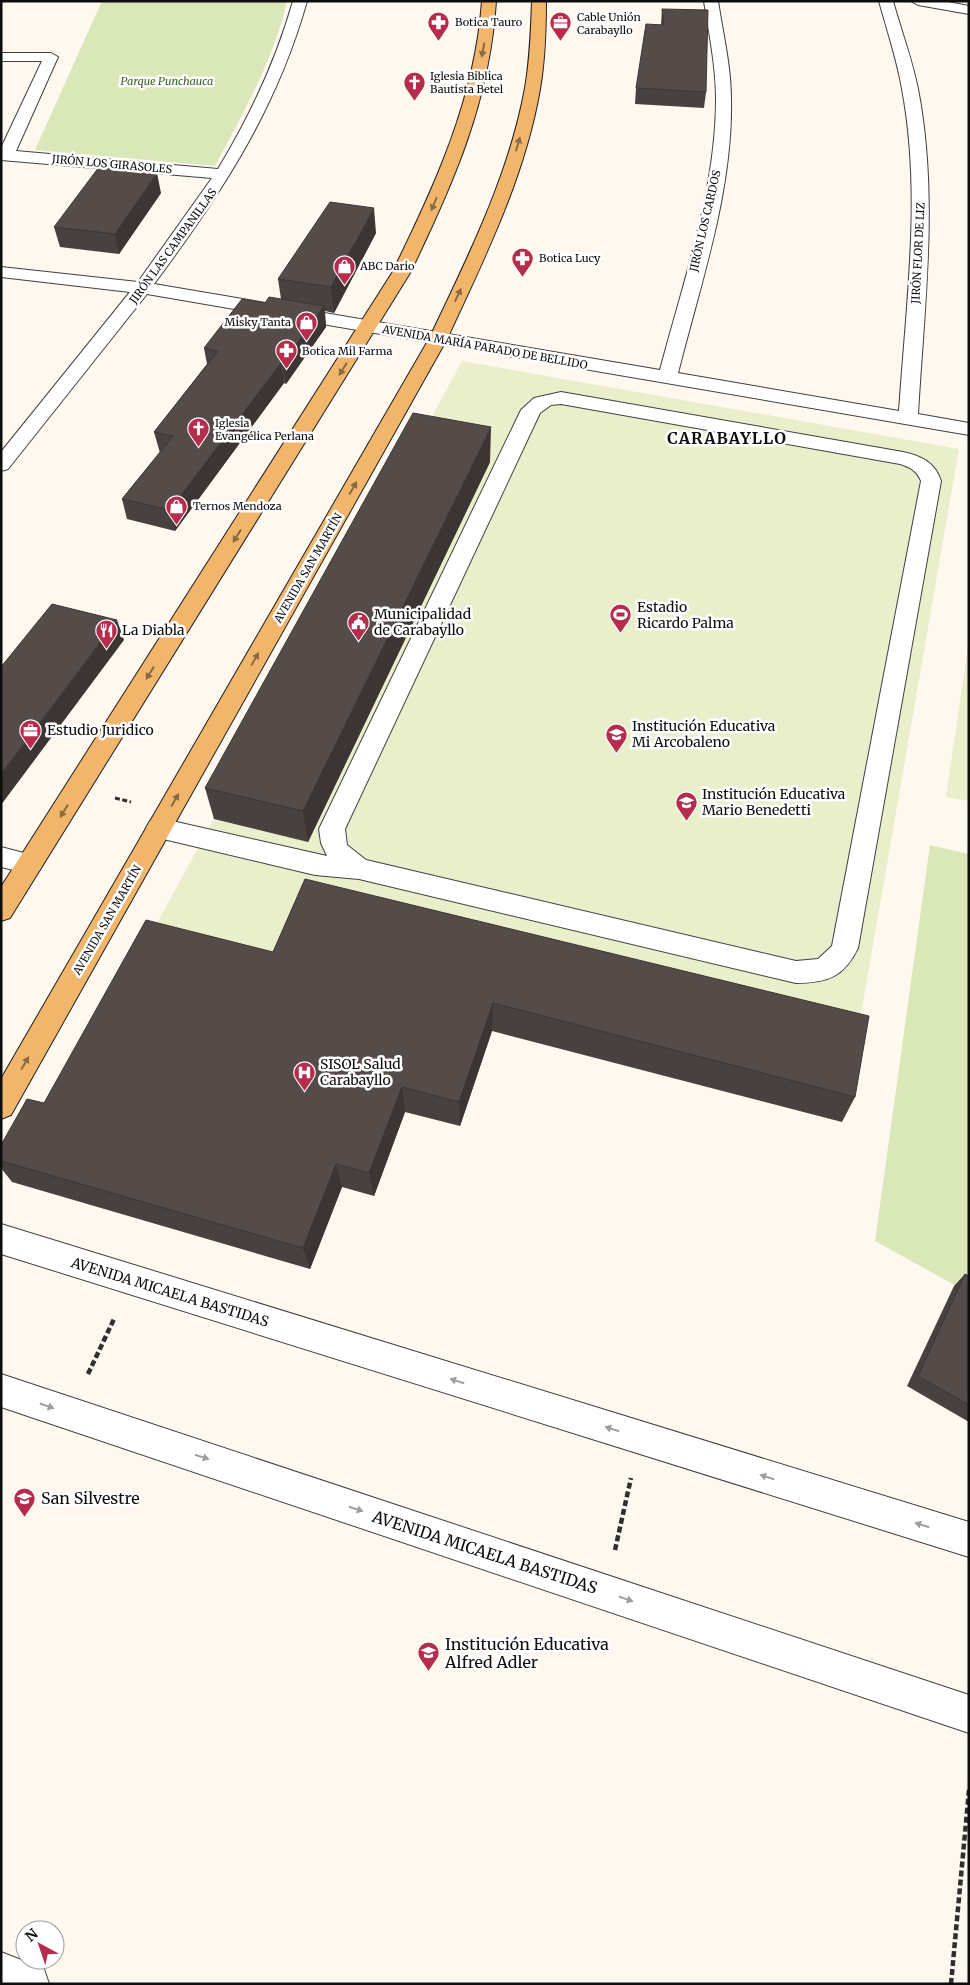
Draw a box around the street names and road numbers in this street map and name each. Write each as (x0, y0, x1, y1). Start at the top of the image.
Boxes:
street label: JIRÓN LOS GIRASOLES (50, 152, 173, 176)
street label: JIRÓN LOS CARDOS (686, 168, 724, 274)
street label: JIRÓN LAS CAMPANILLAS (126, 185, 220, 307)
street label: JIRÓN FLOR DE LIZ (908, 202, 928, 305)
street label: AVENIDA MARÍA PARADO DE BELLIDO (380, 322, 589, 372)
street label: AVENIDA SAN MARTÍN (270, 510, 345, 626)
street label: AVENIDA SAN MARTÍN (69, 862, 144, 978)
street label: AVENIDA MICAELA BASTIDAS (68, 1253, 271, 1331)
street label: AVENIDA MICAELA BASTIDAS (369, 1506, 600, 1598)

